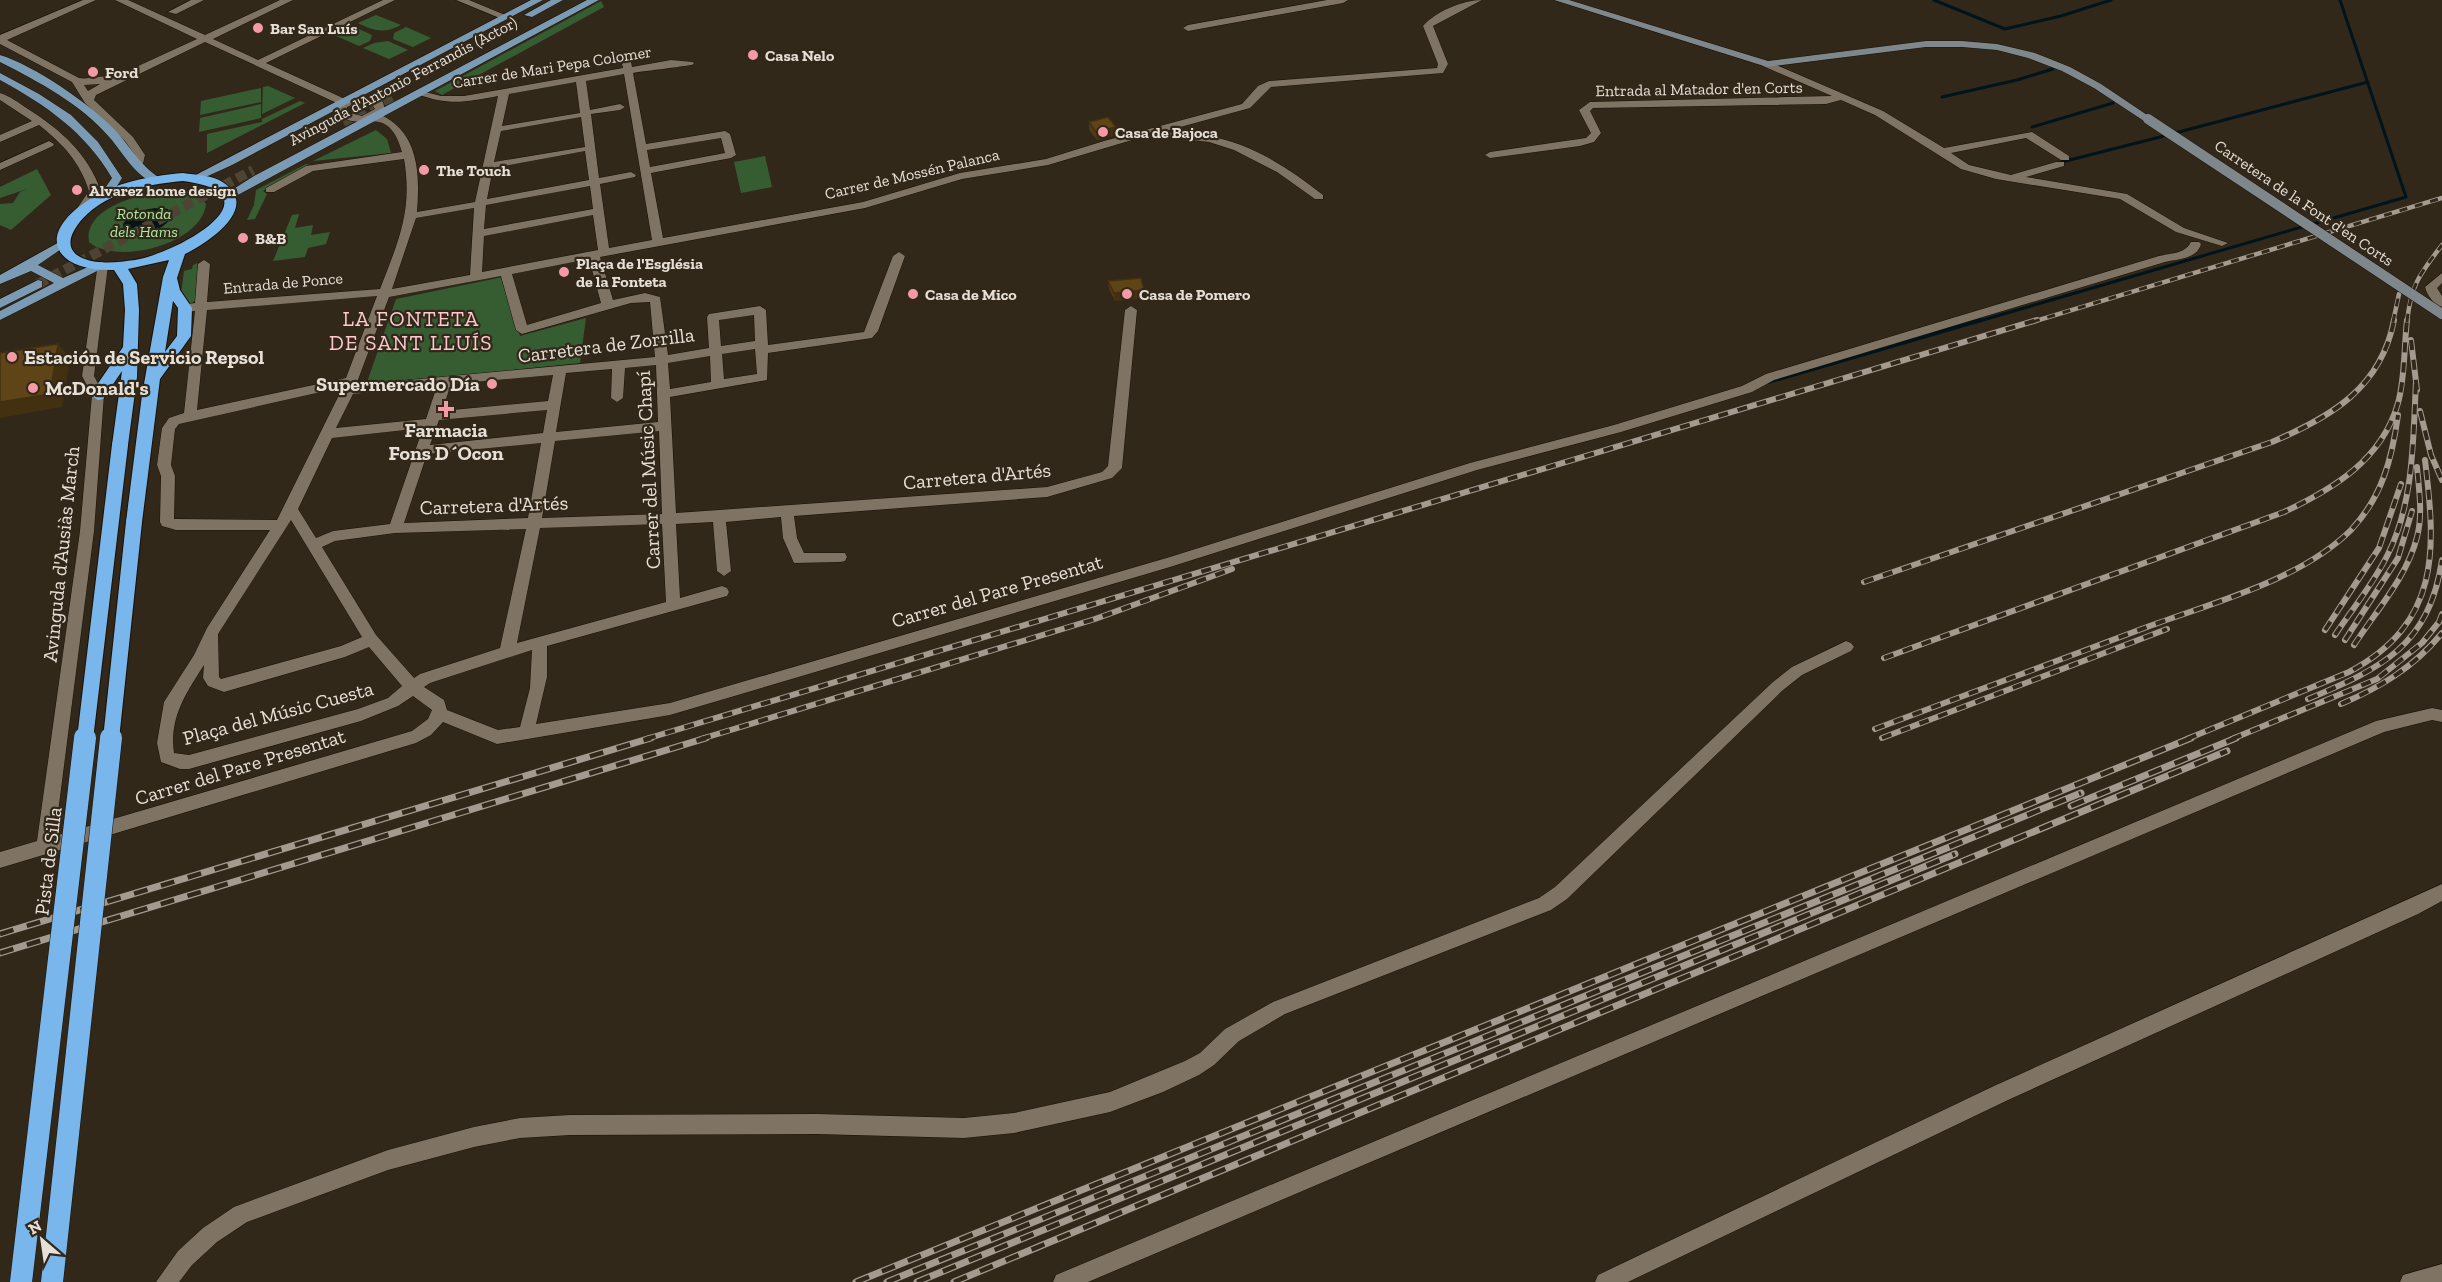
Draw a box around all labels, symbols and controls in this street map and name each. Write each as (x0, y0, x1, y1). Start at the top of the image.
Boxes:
street label: Avinguda d'Antonio Ferrandis (Actor) (286, 13, 520, 149)
place label: Bar San Luís (270, 19, 358, 38)
marker: Bar San Luís (251, 21, 265, 35)
street label: Carrer de Mari Pepa Colomer (451, 42, 653, 92)
place label: Casa Nelo (765, 46, 835, 65)
marker: Casa Nelo (746, 48, 760, 62)
place label: Ford (105, 63, 138, 82)
marker: Ford (86, 65, 100, 79)
street label: Entrada al Matador d'en Corts (1595, 78, 1803, 100)
place label: Casa de Bajoca (1115, 123, 1218, 142)
marker: Casa de Bajoca (1096, 125, 1110, 139)
street label: Carretera de la Font d'en Corts (2211, 136, 2397, 270)
street label: Carrer de Mossén Palanca (823, 145, 1001, 203)
place label: The Touch (436, 161, 511, 180)
marker: The Touch (417, 163, 431, 177)
place label: Alvarez home design (89, 181, 237, 200)
marker: Alvarez home design (70, 183, 84, 197)
park label: Rotonda dels Hams (110, 204, 178, 241)
place label: B&B (255, 229, 286, 248)
marker: B&B (236, 231, 250, 245)
place label: Plaça de l'Església de la Fonteta (576, 254, 703, 291)
marker: Plaça de l'Església de la Fonteta (557, 265, 571, 279)
street label: Entrada de Ponce (222, 268, 344, 298)
place label: Casa de Mico (925, 285, 1017, 304)
place label: Casa de Pomero (1139, 285, 1251, 304)
marker: Casa de Mico (906, 287, 920, 301)
marker: Casa de Pomero (1120, 287, 1134, 301)
district label: LA FONTETA DE SANT LLUÍS (329, 306, 493, 355)
street label: Carretera de Zorrilla (516, 322, 696, 368)
place label: Estación de Servicio Repsol (24, 345, 264, 369)
marker: Estación de Servicio Repsol (5, 350, 19, 364)
street label: Carrer del Músic Chapí (631, 370, 665, 570)
place label: Supermercado Día (316, 372, 480, 396)
place label: McDonald's (45, 376, 149, 400)
marker: Supermercado Día (485, 377, 499, 391)
marker: McDonald's (26, 381, 40, 395)
marker: Farmacia Fons D´Ocon (439, 402, 453, 416)
place label: Farmacia Fons D´Ocon (389, 418, 504, 465)
street label: Avinguda d'Ausiàs March (38, 444, 84, 663)
street label: Carretera d'Artés (902, 458, 1052, 494)
street label: Carretera d'Artés (419, 490, 569, 520)
street label: Carrer del Pare Presentat (889, 549, 1106, 633)
street label: Plaça del Músic Cuesta (180, 676, 376, 750)
street label: Carrer del Pare Presentat (132, 723, 348, 810)
street label: Pista de Silla (29, 805, 67, 917)
north arrow (12, 1210, 72, 1270)
text: N (25, 1216, 45, 1239)

